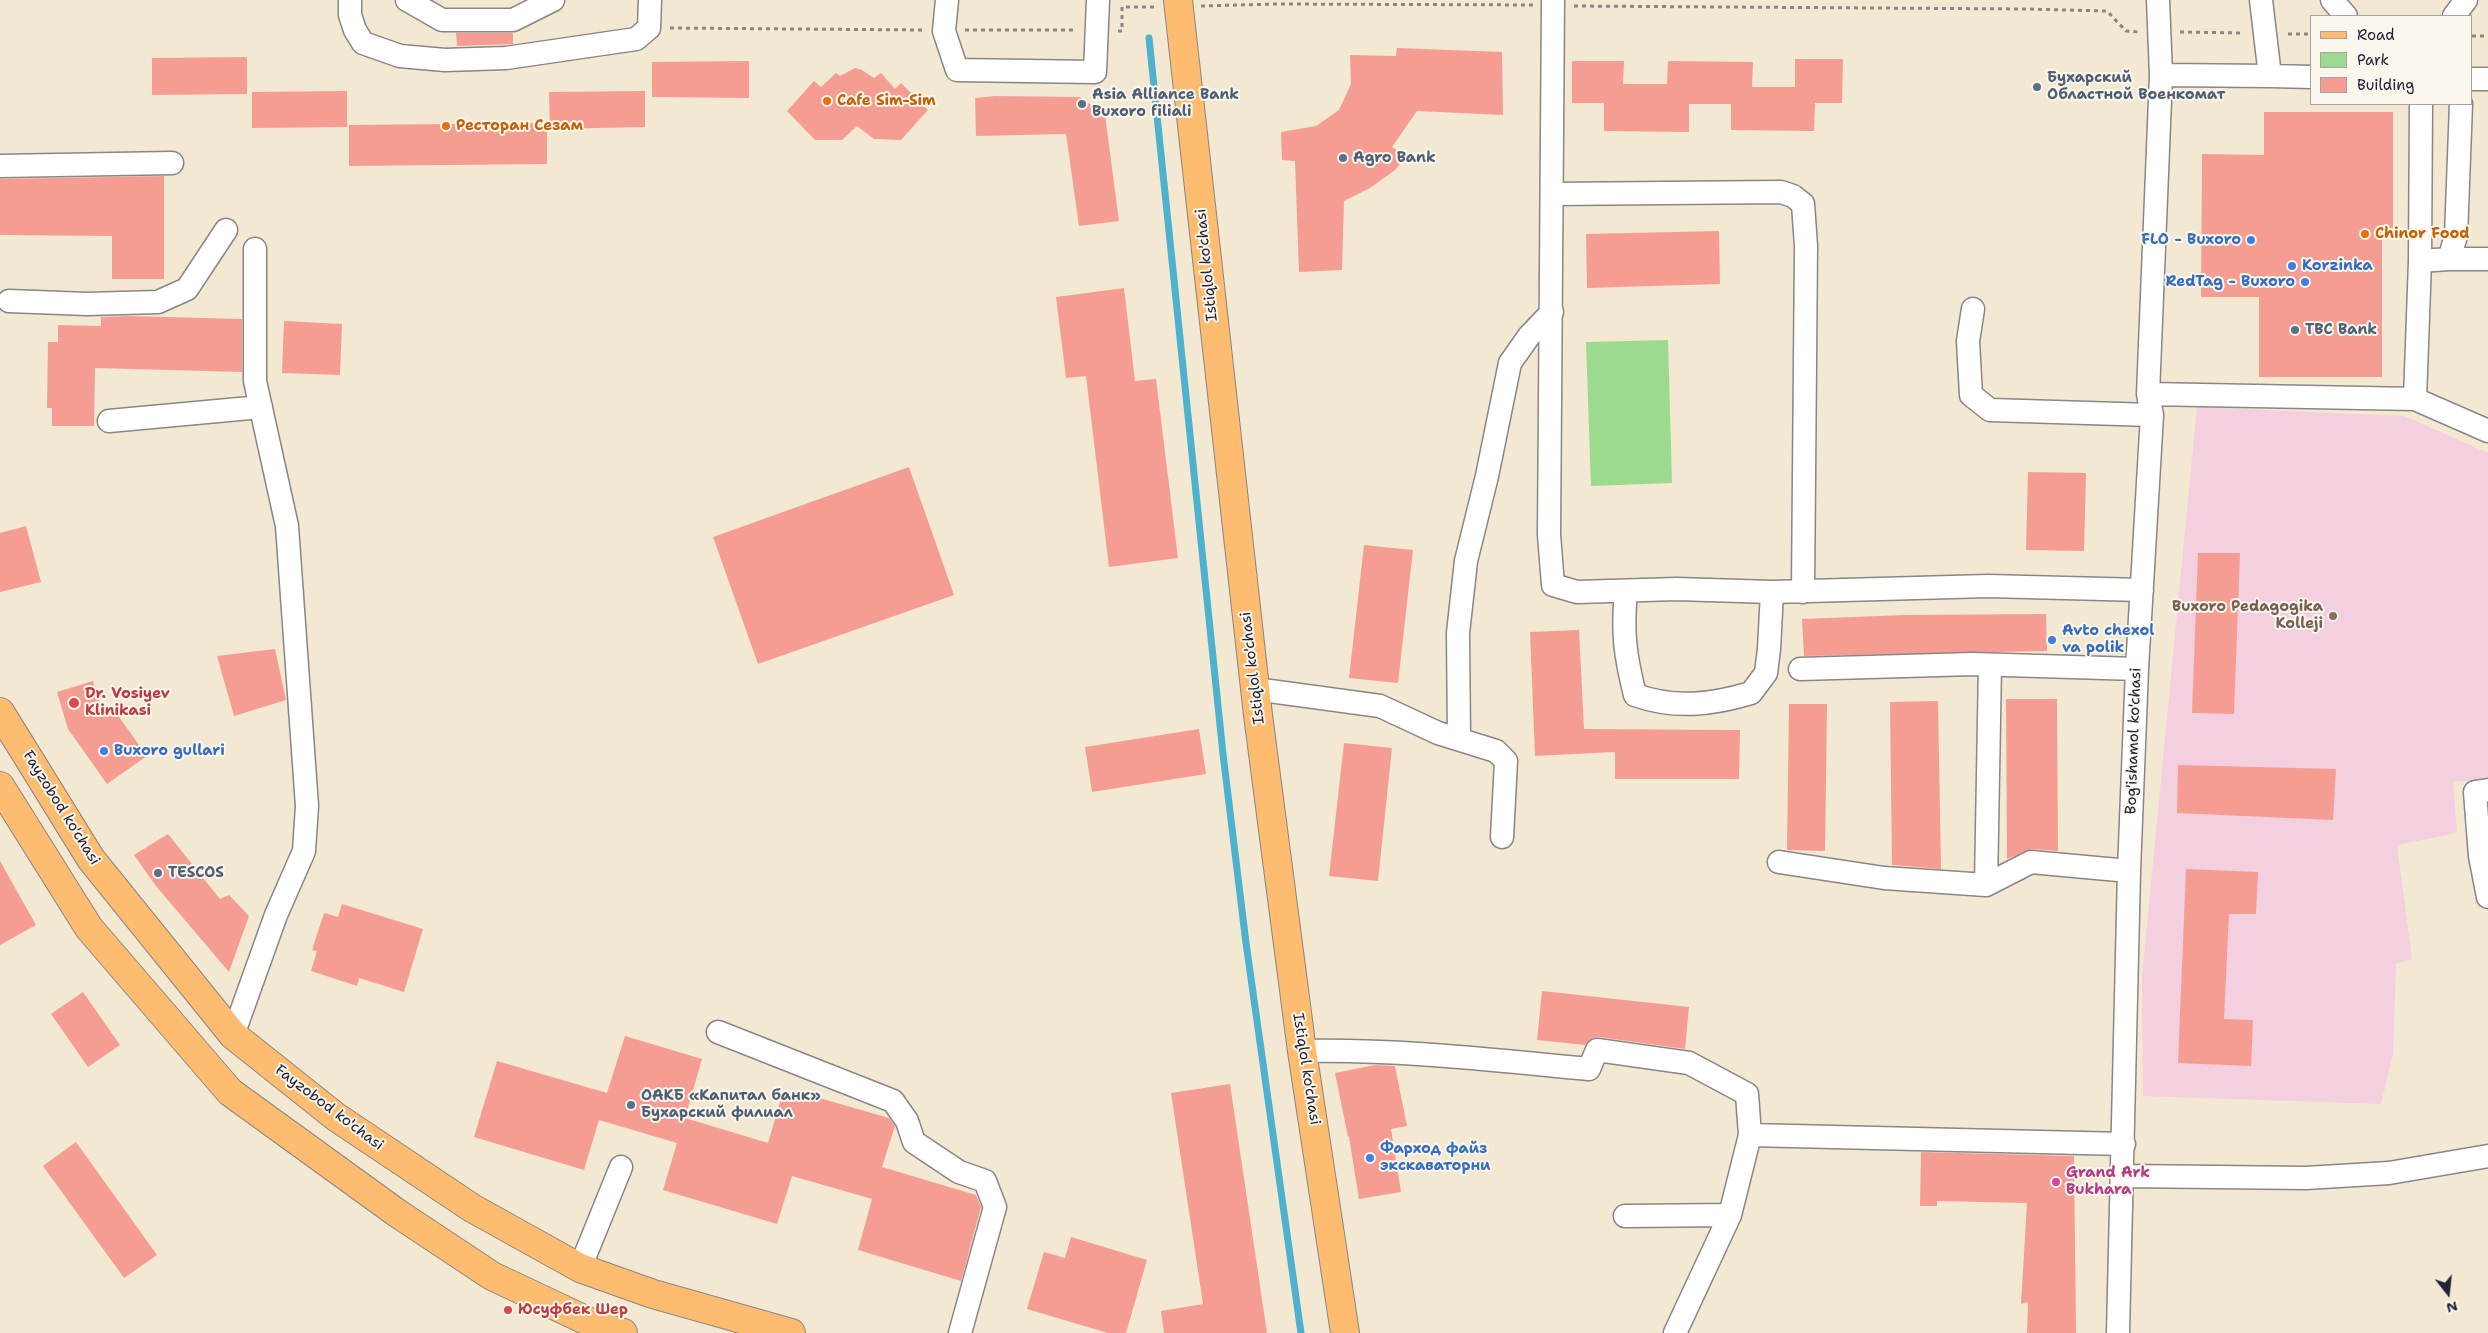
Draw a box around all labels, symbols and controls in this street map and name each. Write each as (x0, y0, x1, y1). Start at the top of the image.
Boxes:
legend (2310, 15, 2473, 105)
text: Road (2357, 25, 2395, 45)
text: Park (2357, 50, 2389, 70)
place label: Бухарский Областной Военкомат (2047, 69, 2225, 104)
text: Building (2357, 75, 2414, 95)
marker: Бухарский Областной Военкомат (2031, 81, 2043, 93)
place label: Asia Alliance Bank Buxoro filiali (1092, 86, 1239, 121)
place label: Cafe Sim-Sim (837, 92, 936, 110)
marker: Cafe Sim-Sim (821, 95, 833, 107)
marker: Asia Alliance Bank Buxoro filiali (1076, 98, 1088, 110)
place label: Ресторан Сезам (456, 117, 583, 135)
marker: Ресторан Сезам (440, 120, 452, 132)
place label: Agro Bank (1353, 149, 1436, 167)
marker: Agro Bank (1337, 152, 1349, 164)
street label: Istiqlol ko'chasi (1192, 208, 1222, 322)
place label: Chinor Food (2375, 225, 2470, 243)
marker: Chinor Food (2359, 228, 2371, 240)
place label: FLO - Buxoro (2141, 231, 2241, 249)
marker: FLO - Buxoro (2245, 234, 2257, 246)
place label: Korzinka (2302, 257, 2373, 275)
marker: Korzinka (2286, 260, 2298, 272)
place label: RedTag - Buxoro (2165, 273, 2295, 291)
marker: RedTag - Buxoro (2299, 276, 2311, 288)
place label: TBC Bank (2305, 321, 2377, 339)
marker: TBC Bank (2289, 324, 2301, 336)
place label: Buxoro Pedagogika Kolleji (2172, 598, 2323, 633)
marker: Buxoro Pedagogika Kolleji (2327, 610, 2339, 622)
street label: Istiqlol ko'chasi (1237, 611, 1269, 725)
place label: Avto chexol va polik (2062, 622, 2154, 657)
marker: Avto chexol va polik (2046, 634, 2058, 646)
street label: Bog'ishamol ko'chasi (2122, 667, 2146, 815)
place label: Dr. Vosiyev Klinikasi (85, 685, 170, 720)
marker: Dr. Vosiyev Klinikasi (67, 696, 81, 710)
place label: Buxoro gullari (114, 742, 225, 760)
marker: Buxoro gullari (98, 745, 110, 757)
street label: Fayzobod ko'chasi (19, 748, 103, 868)
place label: TESCOS (168, 864, 224, 882)
marker: TESCOS (152, 867, 164, 879)
street label: Istiqlol ko'chasi (1288, 1012, 1324, 1126)
street label: Fayzobod ko'chasi (271, 1061, 387, 1155)
place label: ОАКБ «Капитал банк» Бухарский филиал (641, 1087, 821, 1122)
marker: ОАКБ «Капитал банк» Бухарский филиал (625, 1099, 637, 1111)
place label: Фарход файз экскаваторни (1380, 1140, 1490, 1175)
marker: Фарход файз экскаваторни (1364, 1152, 1376, 1164)
place label: Grand Ark Bukhara (2066, 1164, 2150, 1199)
marker: Grand Ark Bukhara (2050, 1176, 2062, 1188)
north arrow (2423, 1268, 2473, 1318)
text: N (2444, 1297, 2460, 1318)
place label: Юсуфбек Шер (518, 1301, 628, 1319)
marker: Юсуфбек Шер (502, 1304, 514, 1316)

